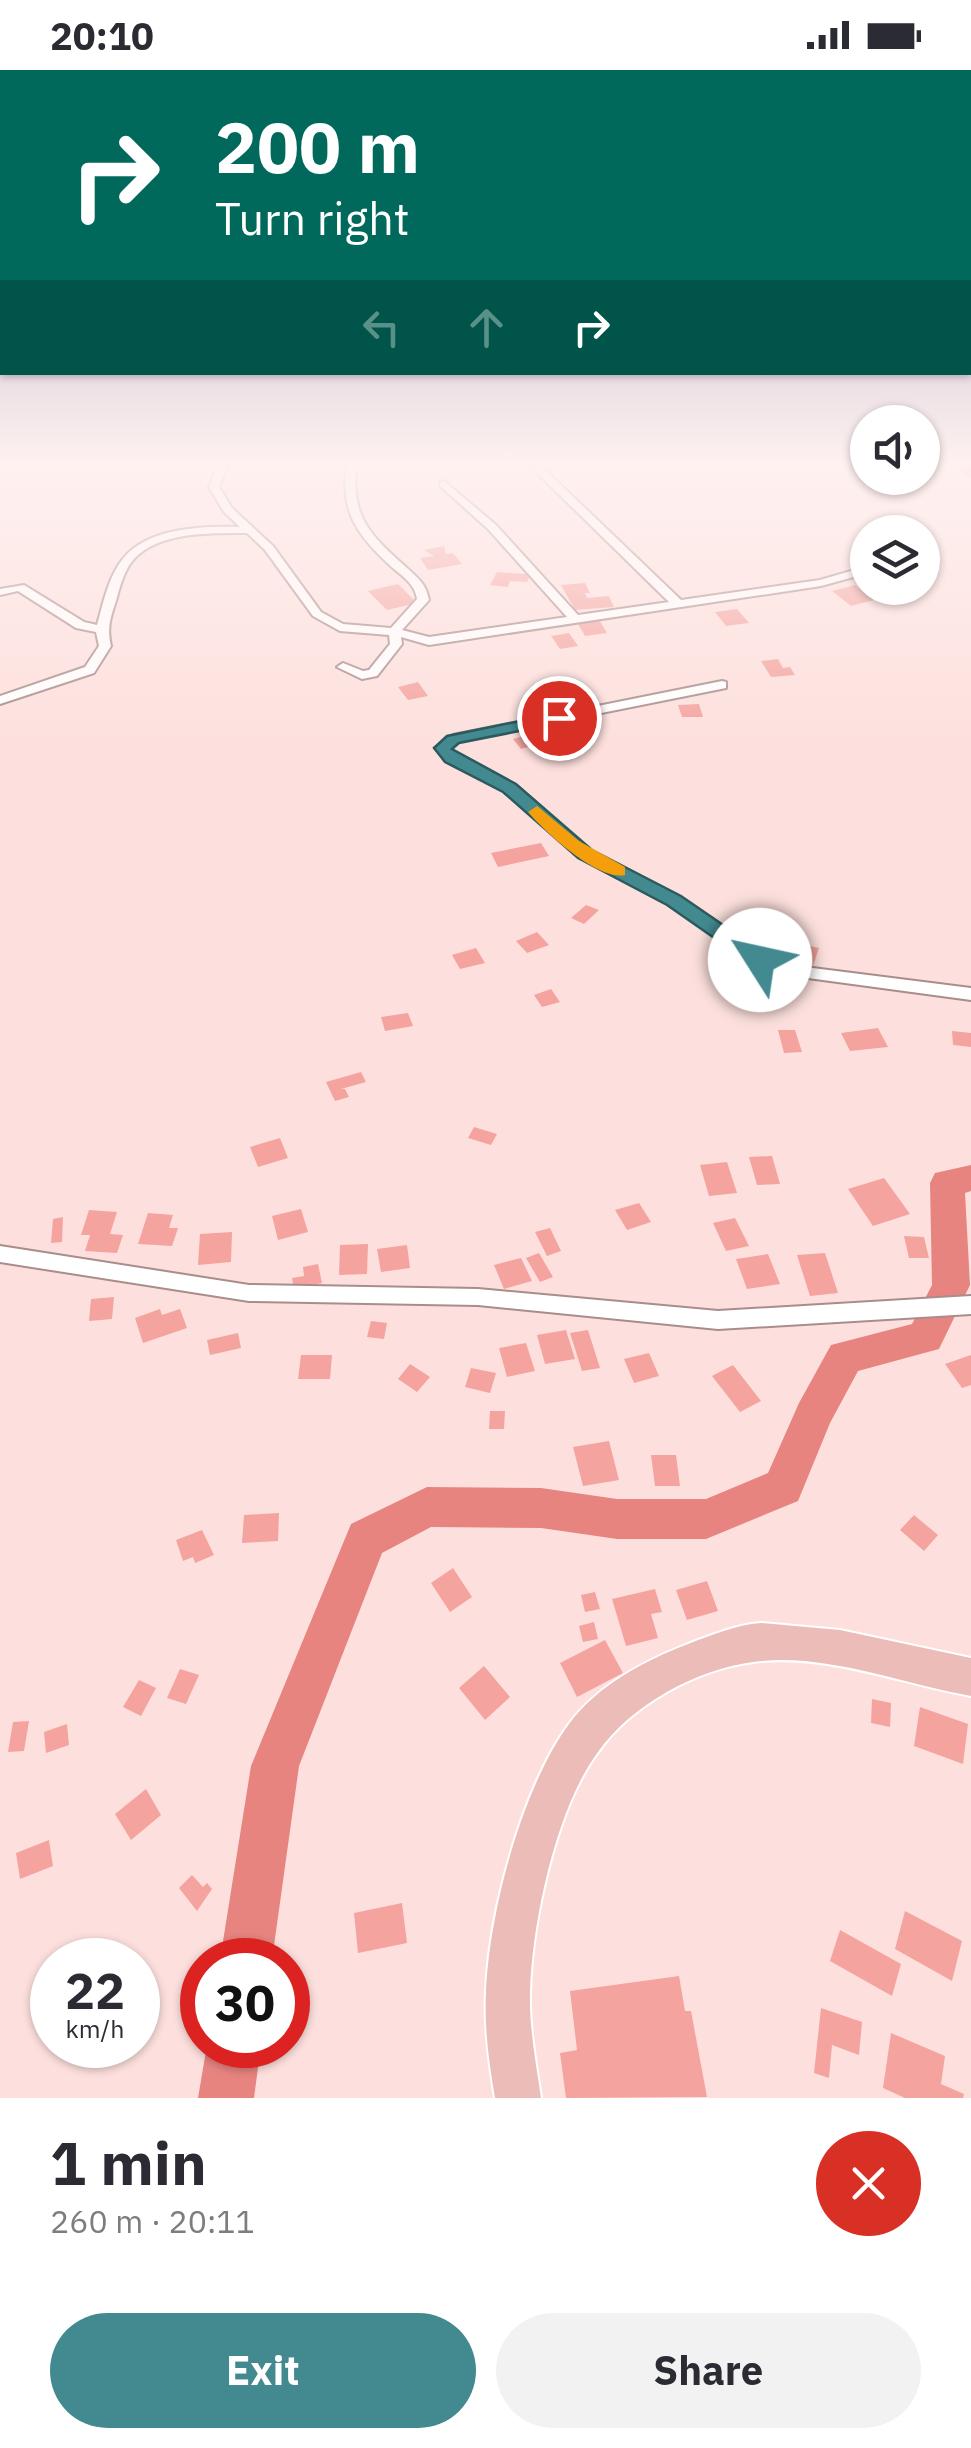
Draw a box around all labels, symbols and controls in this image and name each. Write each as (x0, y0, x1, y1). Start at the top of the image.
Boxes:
text: 20:10 (50, 11, 154, 60)
text: 200 m (215, 101, 420, 192)
icon: right (50, 110, 180, 240)
text: Turn right (215, 189, 410, 247)
icon: left (354, 300, 409, 355)
icon: ahead (459, 300, 514, 355)
icon: right (564, 300, 619, 355)
map controls (850, 405, 940, 605)
button: sound (850, 405, 940, 495)
button: layers (850, 515, 940, 605)
pin (517, 676, 602, 761)
icon: arrive (532, 691, 587, 746)
position arrow (708, 908, 812, 1012)
speed limit sign: 30 (180, 1938, 310, 2068)
text: 22 (65, 1958, 125, 2023)
text: km/h (66, 2012, 124, 2045)
text: 1 min (50, 2123, 207, 2202)
button: close (816, 2131, 921, 2236)
text: 260 m · 20:11 (50, 2200, 255, 2242)
button: Exit (50, 2313, 476, 2428)
button: Share (496, 2313, 921, 2428)

